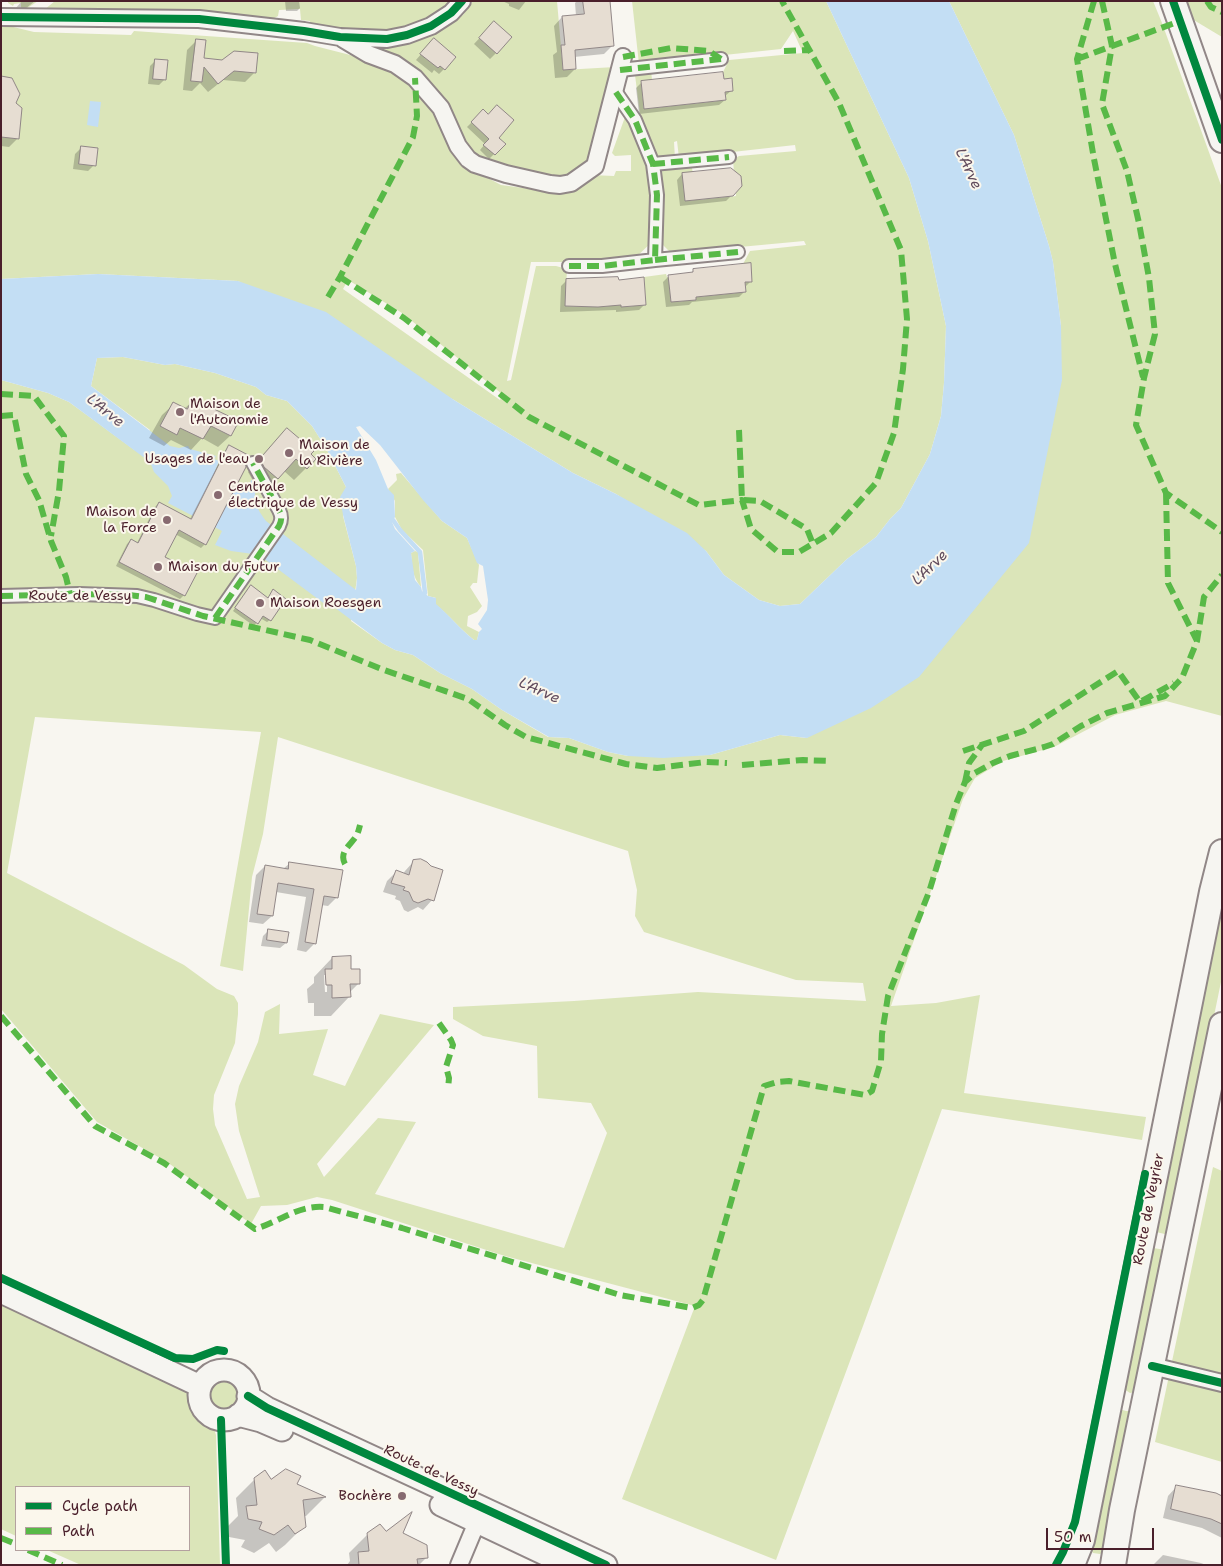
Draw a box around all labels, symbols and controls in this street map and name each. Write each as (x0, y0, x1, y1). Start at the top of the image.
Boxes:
water label: L'Arve (951, 146, 985, 192)
water label: L'Arve (83, 390, 127, 432)
place label: Maison de l'Autonomie (190, 396, 269, 428)
marker: Maison de l'Autonomie (174, 406, 186, 418)
place label: Maison de la Rivière (299, 437, 370, 470)
marker: Maison de la Rivière (283, 447, 295, 459)
place label: Usages de l'eau (145, 451, 249, 467)
marker: Usages de l'eau (253, 453, 265, 465)
place label: Centrale électrique de Vessy (228, 479, 358, 512)
marker: Centrale électrique de Vessy (212, 489, 224, 501)
place label: Maison de la Force (86, 504, 157, 536)
marker: Maison de la Force (161, 514, 173, 526)
water label: L'Arve (908, 547, 952, 589)
place label: Maison du Futur (168, 559, 280, 575)
marker: Maison du Futur (152, 561, 164, 573)
street label: Route de Vessy (28, 588, 132, 604)
place label: Maison Roesgen (270, 595, 381, 611)
marker: Maison Roesgen (254, 597, 266, 609)
water label: L'Arve (516, 674, 562, 708)
street label: Route de Veyrier (1130, 1152, 1168, 1266)
street label: Route de Vessy (381, 1442, 481, 1500)
legend (15, 1486, 190, 1551)
place label: Bochère (339, 1488, 392, 1504)
marker: Bochère (396, 1490, 408, 1502)
text: Cycle path (62, 1496, 138, 1516)
scale bar (1048, 1518, 1156, 1550)
text: Path (62, 1521, 95, 1541)
text: 50 m (1054, 1527, 1092, 1547)

